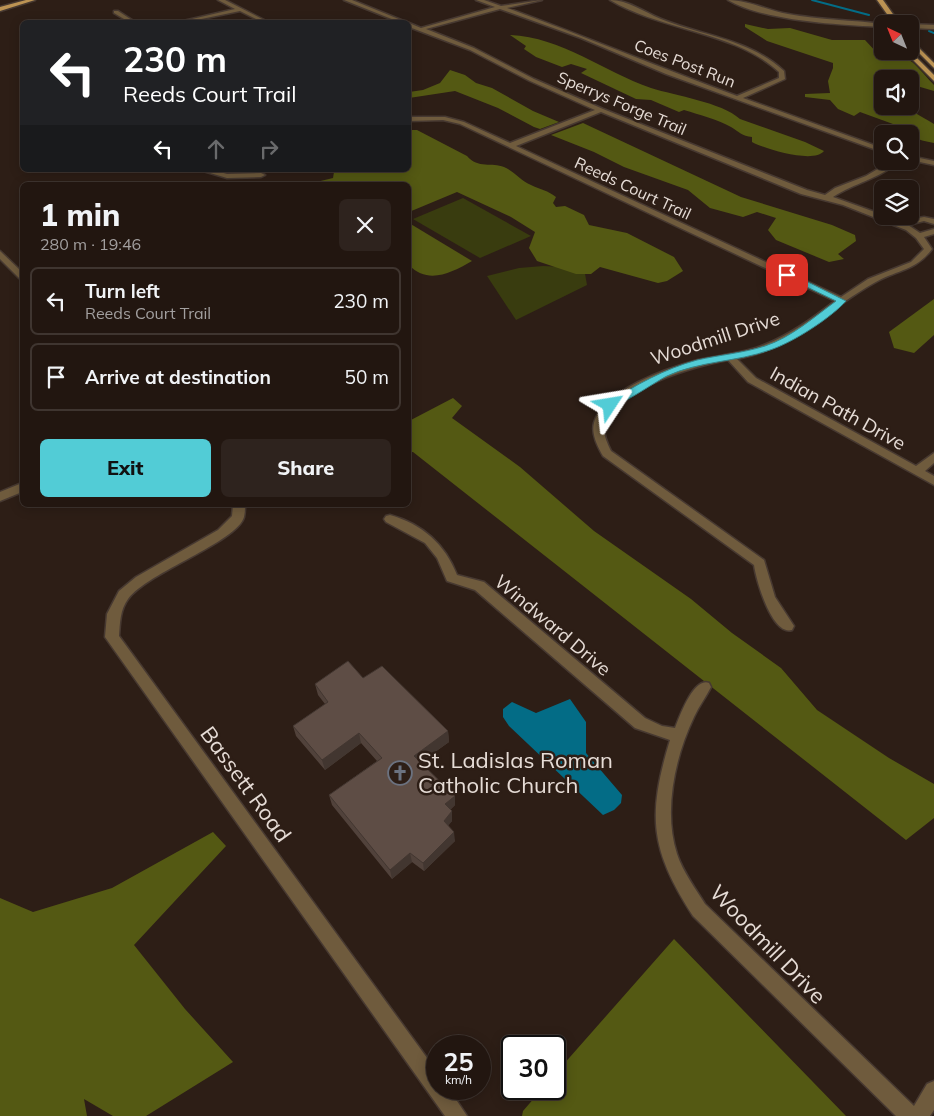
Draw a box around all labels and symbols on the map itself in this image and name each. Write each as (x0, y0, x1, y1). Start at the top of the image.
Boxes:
north arrow (874, 15, 919, 60)
street label: Coes Post Run (632, 35, 738, 91)
street label: Sperrys Forge Trail (554, 67, 690, 139)
street label: Reeds Court Trail (572, 152, 694, 224)
pin (766, 254, 808, 296)
street label: Woodmill Drive (647, 306, 783, 370)
street label: Indian Path Drive (766, 361, 910, 455)
position arrow (583, 378, 635, 430)
street label: Windward Drive (490, 569, 616, 681)
street label: Bassett Road (194, 720, 298, 848)
place label: St. Ladislas Roman Catholic Church (418, 746, 613, 799)
church icon: St. Ladislas Roman Catholic Church (387, 760, 413, 786)
street label: Woodmill Drive (704, 878, 832, 1010)
speed limit sign: 30 (501, 1035, 566, 1100)

